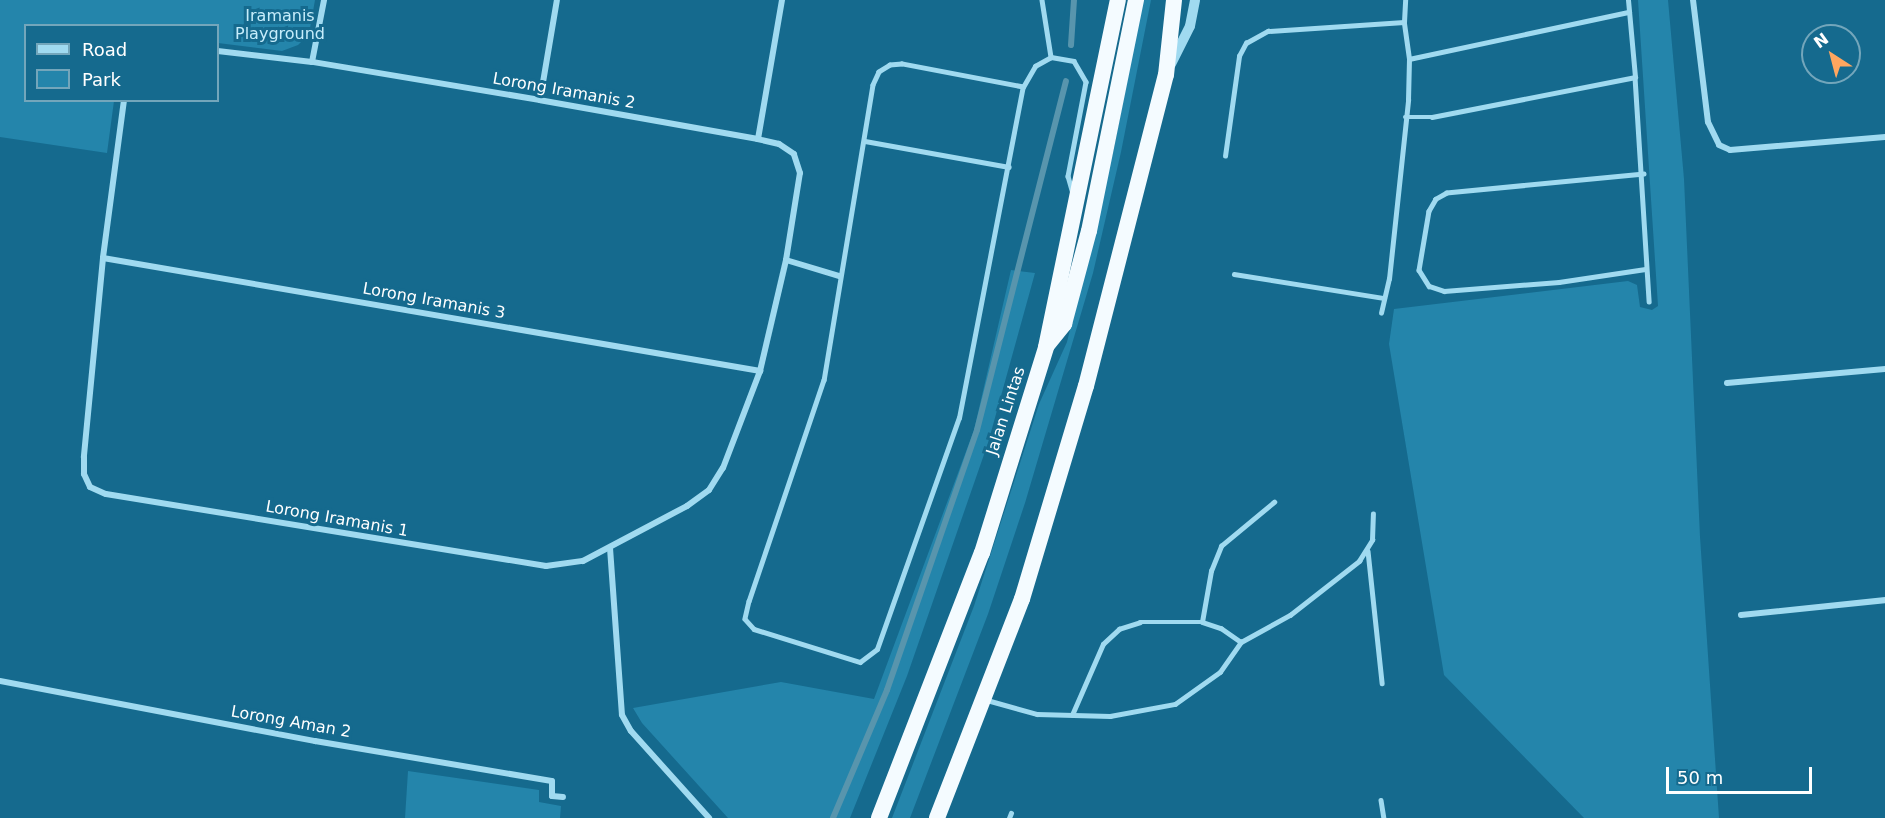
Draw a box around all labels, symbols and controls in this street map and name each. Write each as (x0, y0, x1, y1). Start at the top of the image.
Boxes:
park label: Iramanis Playground (235, 6, 325, 44)
legend (24, 24, 219, 102)
north arrow (1801, 24, 1861, 84)
text: N (1810, 29, 1832, 52)
text: Road (82, 39, 127, 60)
text: Park (82, 69, 121, 90)
street label: Lorong Iramanis 2 (491, 69, 637, 113)
street label: Lorong Iramanis 3 (361, 279, 507, 323)
street label: Jalan Lintas (983, 364, 1029, 458)
street label: Lorong Iramanis 1 (264, 497, 410, 541)
street label: Lorong Aman 2 (229, 702, 353, 742)
scale bar (1669, 755, 1814, 793)
text: 50 m (1677, 767, 1723, 788)

